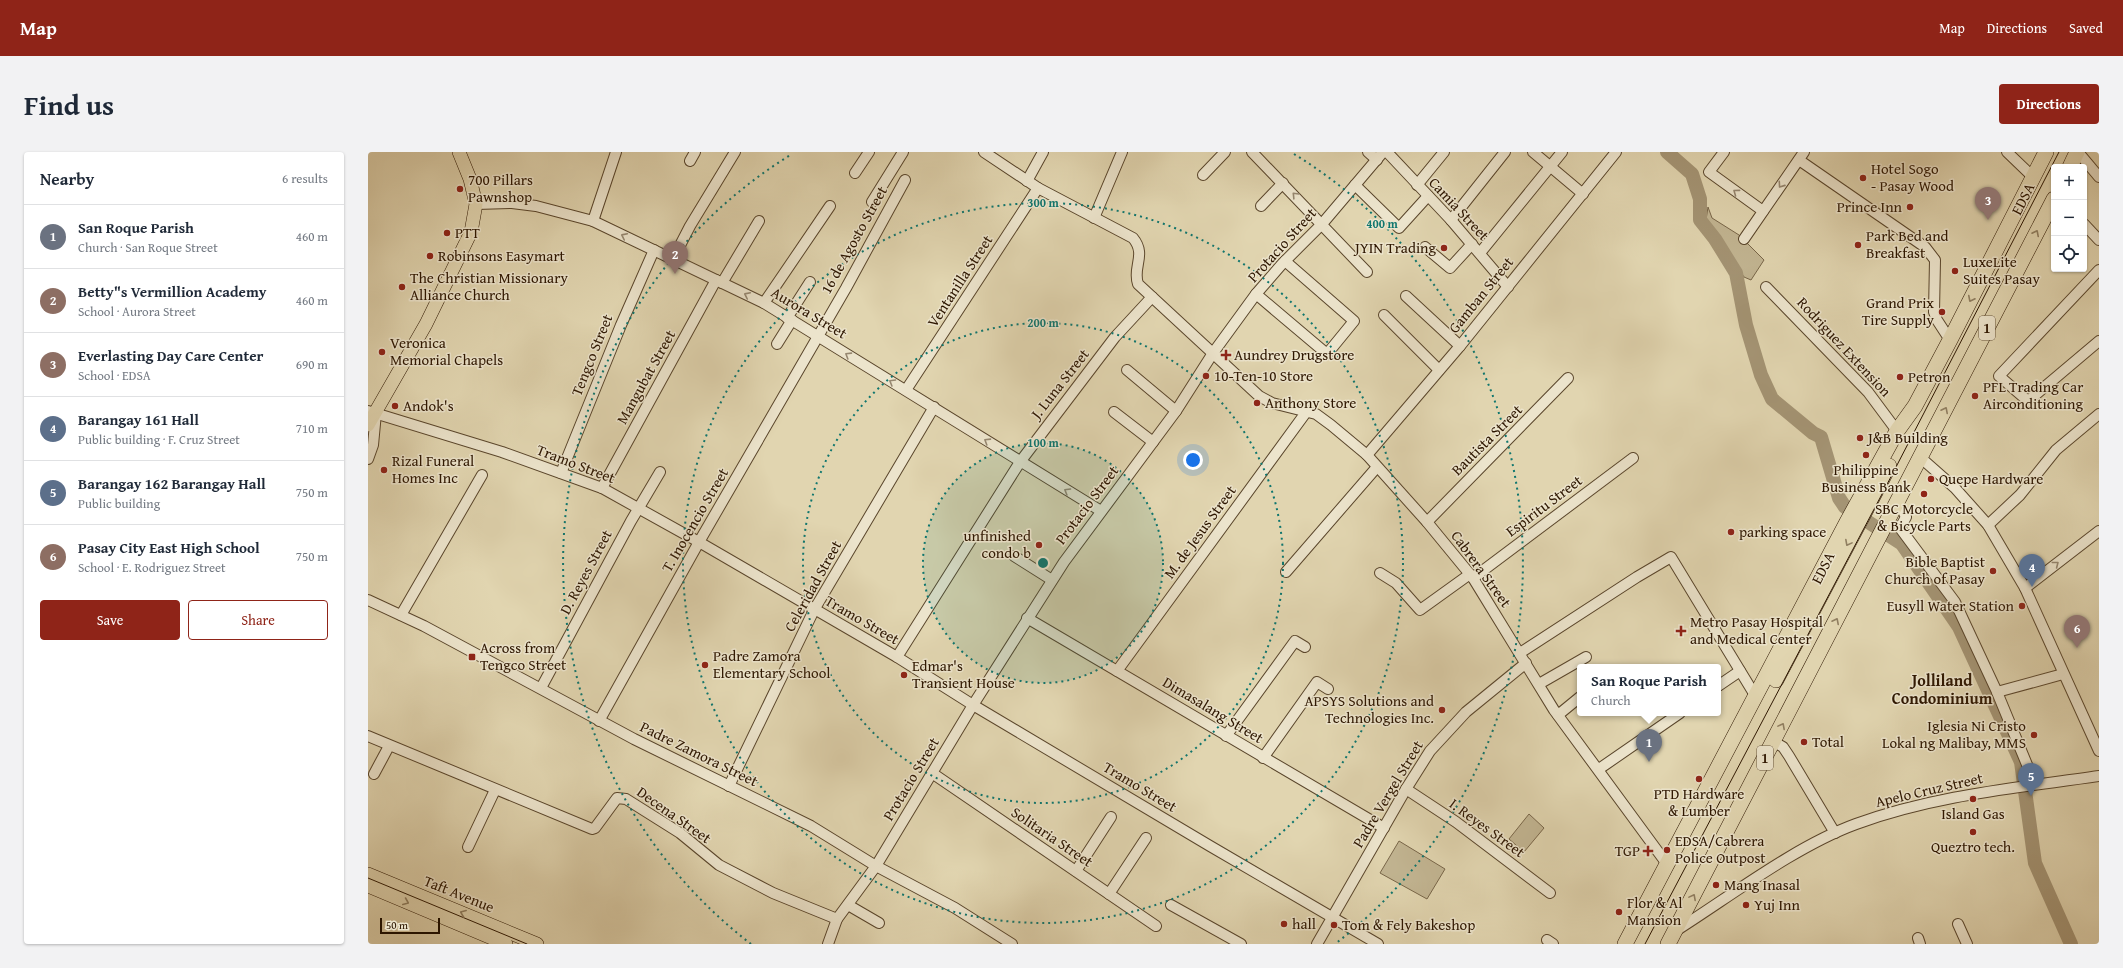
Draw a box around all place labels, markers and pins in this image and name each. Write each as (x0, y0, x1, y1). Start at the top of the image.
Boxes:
place label: Hotel Sogo - Pasay Wood (1871, 158, 1954, 196)
place label: 700 Pillars Pawnshop (468, 169, 533, 207)
marker: Hotel Sogo - Pasay Wood (1858, 173, 1868, 183)
marker: 700 Pillars Pawnshop (455, 184, 465, 194)
pin: 3 (1975, 187, 2001, 220)
place label: Prince Inn (1837, 196, 1903, 217)
marker: Prince Inn (1905, 202, 1915, 212)
place label: PTT (455, 222, 480, 243)
place label: Park Bed and Breakfast (1866, 225, 1949, 263)
marker: PTT (442, 228, 452, 238)
place label: JYIN Trading (1353, 237, 1437, 258)
marker: Park Bed and Breakfast (1853, 240, 1863, 250)
pin: 2 (662, 241, 688, 274)
marker: JYIN Trading (1439, 243, 1449, 253)
place label: Robinsons Easymart (438, 245, 566, 266)
marker: Robinsons Easymart (425, 251, 435, 261)
place label: LuxeLite Suites Pasay (1963, 251, 2040, 289)
marker: LuxeLite Suites Pasay (1950, 266, 1960, 276)
place label: The Christian Missionary Alliance Church (410, 267, 568, 305)
marker: The Christian Missionary Alliance Church (397, 282, 407, 292)
place label: Grand Prix Tire Supply (1862, 292, 1935, 330)
marker: Grand Prix Tire Supply (1937, 307, 1947, 317)
place label: Veronica Memorial Chapels (390, 332, 503, 370)
place label: Aundrey Drugstore (1234, 344, 1354, 365)
marker: Veronica Memorial Chapels (377, 347, 387, 357)
marker: Aundrey Drugstore (1221, 350, 1231, 360)
place label: 10-Ten-10 Store (1214, 365, 1313, 386)
place label: Petron (1908, 366, 1951, 387)
marker: 10-Ten-10 Store (1201, 371, 1211, 381)
marker: Petron (1895, 372, 1905, 382)
place label: PFL Trading Car Airconditioning (1983, 376, 2083, 414)
marker: PFL Trading Car Airconditioning (1970, 391, 1980, 401)
place label: Anthony Store (1265, 392, 1356, 413)
place label: Andok's (403, 395, 454, 416)
marker: Anthony Store (1252, 398, 1262, 408)
marker: Andok's (390, 401, 400, 411)
place label: J&B Building (1866, 427, 1948, 448)
marker: J&B Building (1855, 433, 1865, 443)
place label: Rizal Funeral Homes Inc (392, 450, 474, 488)
marker: Philippine Business Bank (1861, 450, 1871, 460)
place label: Philippine Business Bank (1821, 459, 1911, 497)
marker: Rizal Funeral Homes Inc (379, 465, 389, 475)
place label: Quepe Hardware (1939, 468, 2043, 489)
marker: Quepe Hardware (1926, 474, 1936, 484)
marker: SBC Motorcycle & Bicycle Parts (1919, 489, 1929, 499)
place label: SBC Motorcycle & Bicycle Parts (1875, 498, 1973, 536)
place label: parking space (1739, 521, 1826, 542)
place label: unfinished condo b (963, 525, 1031, 563)
marker: parking space (1726, 527, 1736, 537)
marker: unfinished condo b (1034, 540, 1044, 550)
place label: Bible Baptist Church of Pasay (1885, 551, 1986, 589)
pin: 4 (2019, 554, 2045, 587)
centre of rings (1036, 556, 1050, 570)
marker: Bible Baptist Church of Pasay (1988, 566, 1998, 576)
place label: Eusyll Water Station (1887, 595, 2015, 616)
marker: Eusyll Water Station (2017, 601, 2027, 611)
place label: Metro Pasay Hospital and Medical Center (1690, 611, 1823, 649)
pin: 6 (2064, 615, 2090, 648)
marker: Metro Pasay Hospital and Medical Center (1675, 625, 1687, 637)
place label: Across from Tengco Street (480, 637, 567, 675)
place label: Padre Zamora Elementary School (713, 645, 831, 683)
marker: Across from Tengco Street (467, 652, 477, 662)
place label: Edmar's Transient House (912, 655, 1015, 693)
marker: Padre Zamora Elementary School (700, 660, 710, 670)
marker: Edmar's Transient House (899, 670, 909, 680)
place label: APSYS Solutions and Technologies Inc. (1305, 690, 1434, 728)
marker: APSYS Solutions and Technologies Inc. (1437, 705, 1447, 715)
place label: Iglesia Ni Cristo Lokal ng Malibay, MMS (1882, 715, 2026, 753)
pin: 1 (1636, 729, 1662, 762)
marker: Iglesia Ni Cristo Lokal ng Malibay, MMS (2029, 730, 2039, 740)
place label: Total (1812, 731, 1844, 752)
marker: Total (1799, 737, 1809, 747)
pin: 5 (2018, 763, 2044, 796)
marker: PTD Hardware & Lumber (1694, 774, 1704, 784)
place label: PTD Hardware & Lumber (1654, 783, 1744, 821)
marker: Island Gas (1968, 794, 1978, 804)
place label: Island Gas (1941, 803, 2005, 824)
marker: Queztro tech. (1968, 827, 1978, 837)
place label: EDSA/Cabrera Police Outpost (1675, 830, 1766, 868)
place label: Queztro tech. (1931, 836, 2015, 857)
place label: TGP (1615, 840, 1640, 861)
marker: EDSA/Cabrera Police Outpost (1662, 845, 1672, 855)
marker: TGP (1643, 846, 1653, 856)
place label: Mang Inasal (1724, 874, 1800, 895)
marker: Mang Inasal (1711, 880, 1721, 890)
place label: Flor & Al Mansion (1627, 892, 1682, 930)
place label: Yuj Inn (1754, 894, 1800, 915)
marker: Yuj Inn (1741, 900, 1751, 910)
marker: Flor & Al Mansion (1614, 907, 1624, 917)
place label: hall (1292, 913, 1316, 934)
place label: Tom & Fely Bakeshop (1342, 914, 1475, 935)
marker: hall (1279, 919, 1289, 929)
marker: Tom & Fely Bakeshop (1329, 920, 1339, 930)

